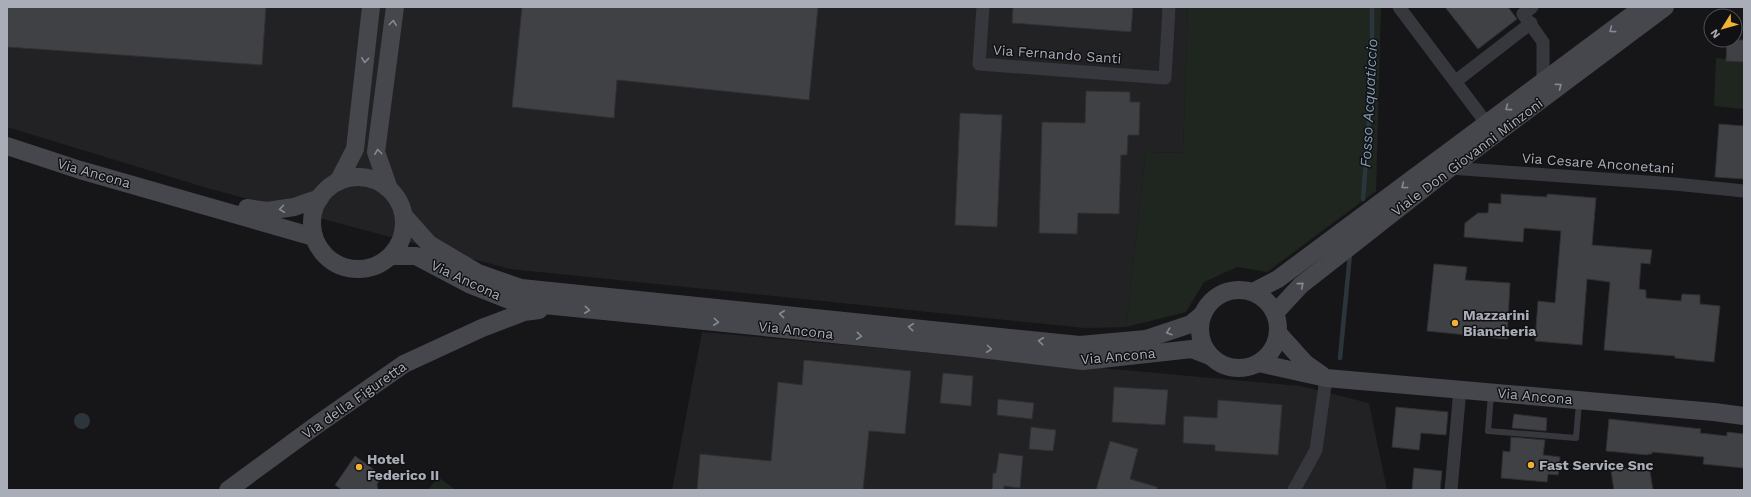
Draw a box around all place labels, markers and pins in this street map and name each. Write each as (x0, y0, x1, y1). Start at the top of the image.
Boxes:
place label: Mazzarini Biancheria (1463, 307, 1537, 339)
marker: Mazzarini Biancheria (1450, 318, 1460, 328)
place label: Hotel Federico II (367, 451, 439, 483)
place label: Fast Service Snc (1539, 457, 1653, 473)
marker: Fast Service Snc (1526, 460, 1536, 470)
marker: Hotel Federico II (354, 462, 364, 472)

